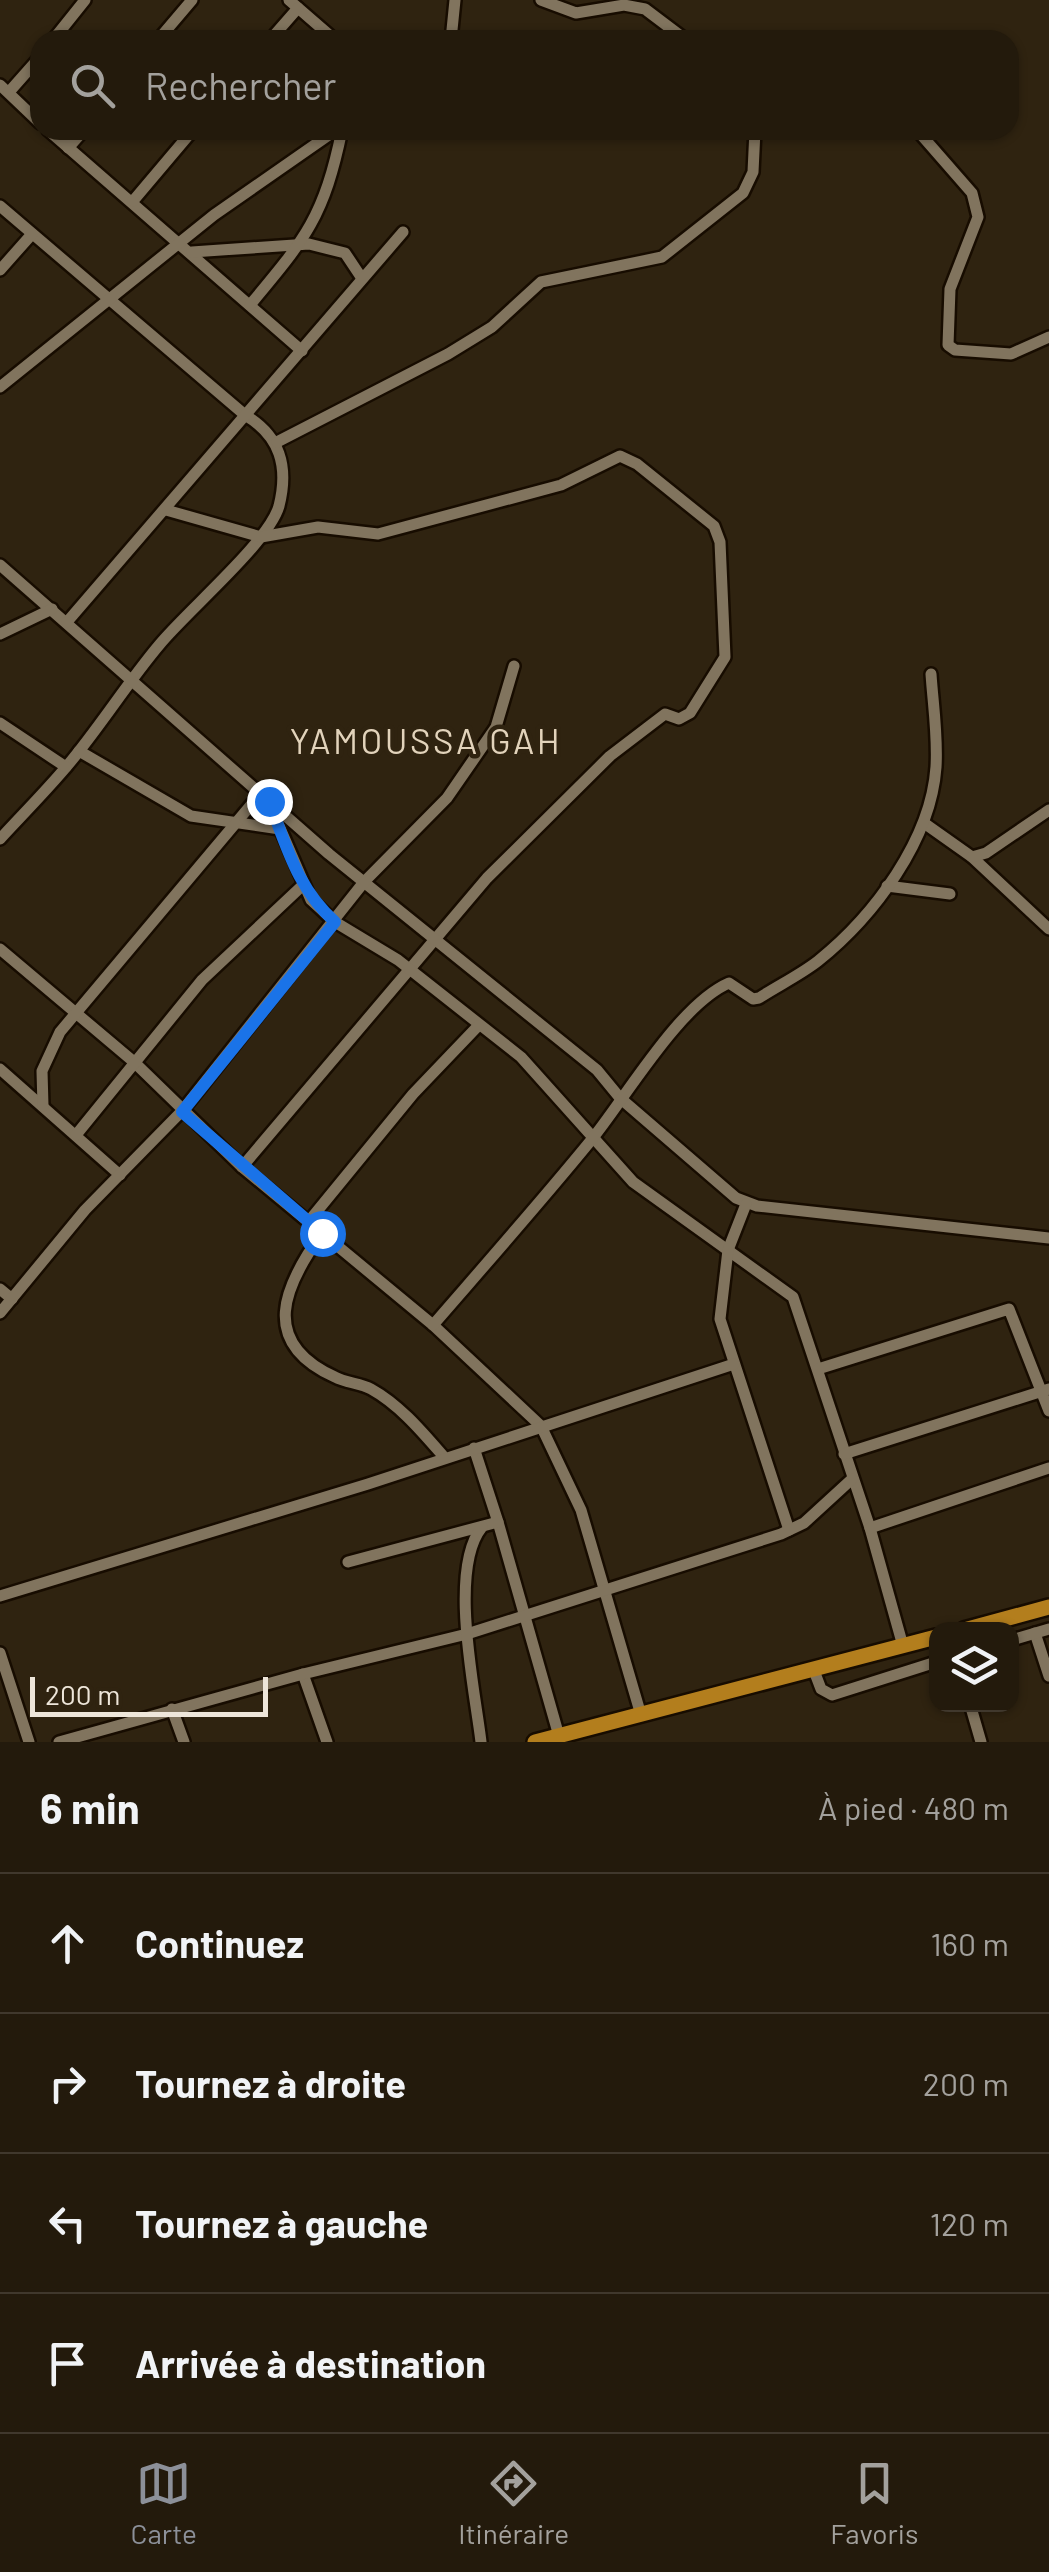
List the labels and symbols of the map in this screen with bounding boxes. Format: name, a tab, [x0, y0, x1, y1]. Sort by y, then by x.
district label: YAMOUSSA GAH	[290, 719, 562, 761]
route end	[247, 779, 293, 825]
route start	[300, 1211, 346, 1257]
scale bar	[30, 1672, 268, 1716]

